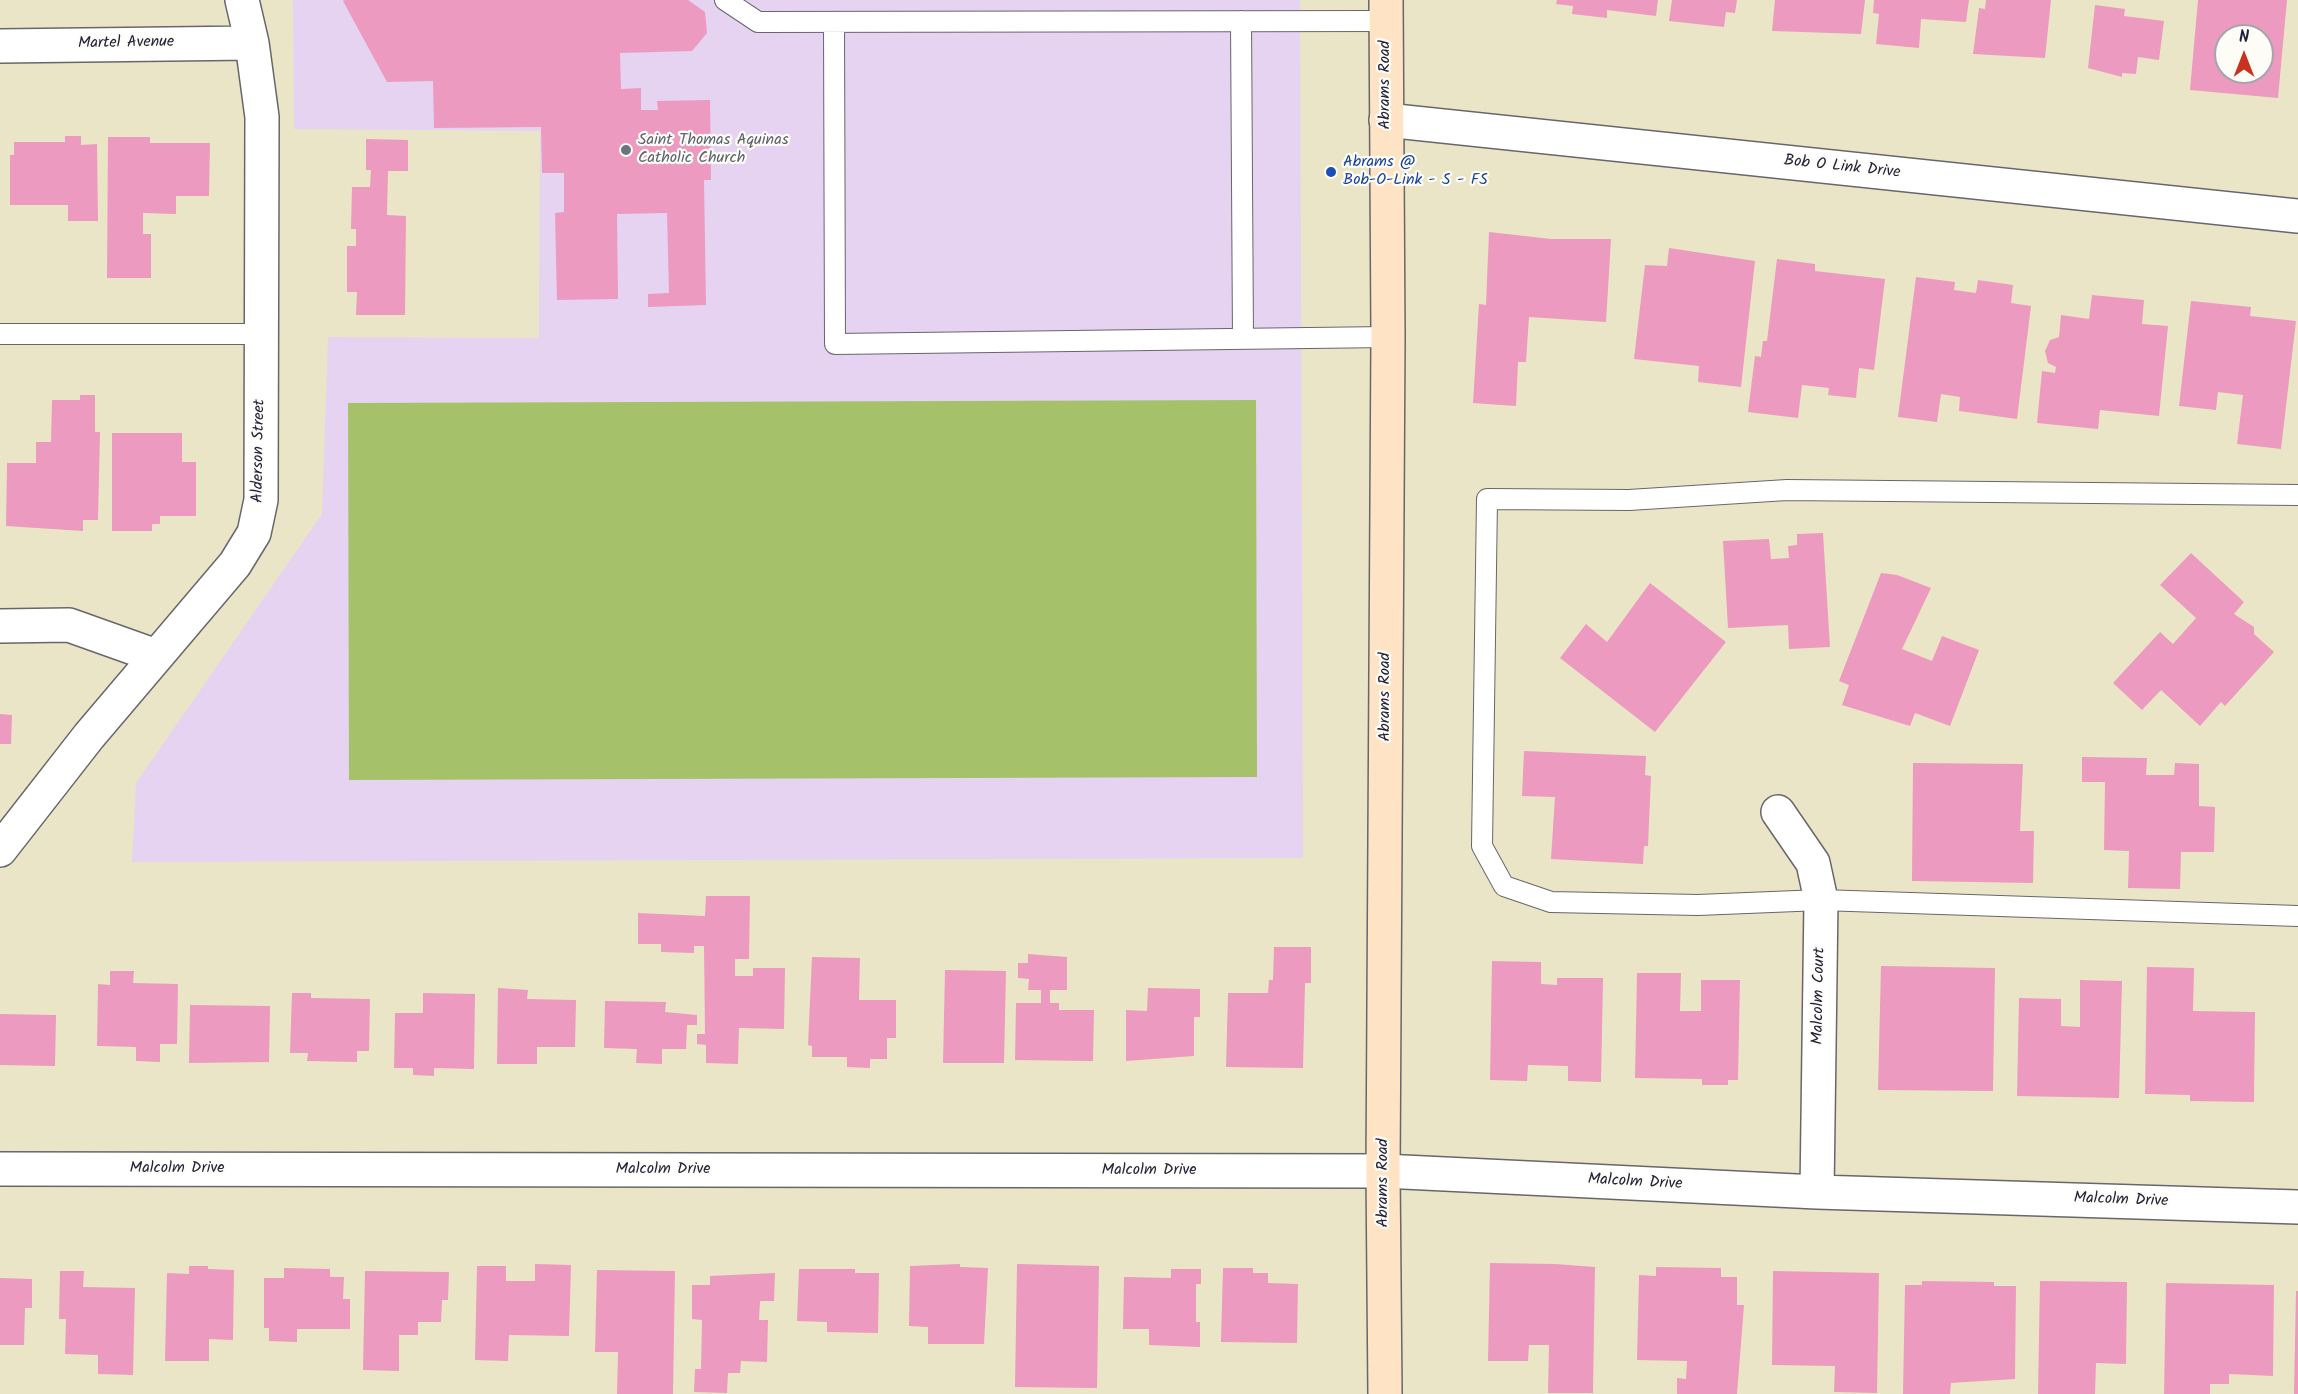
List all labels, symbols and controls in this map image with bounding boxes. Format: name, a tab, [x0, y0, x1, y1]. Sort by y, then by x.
north arrow	[2214, 24, 2274, 84]
text: N	[2239, 25, 2249, 50]
street label: Martel Avenue	[78, 34, 174, 54]
street label: Abrams Road	[1376, 41, 1396, 129]
place label: Saint Thomas Aquinas Catholic Church	[638, 131, 788, 169]
marker: Saint Thomas Aquinas Catholic Church	[619, 143, 633, 157]
street label: Bob O Link Drive	[1783, 152, 1901, 184]
place label: Abrams @ Bob-O-Link - S - FS	[1343, 153, 1488, 191]
marker: Abrams @ Bob-O-Link - S - FS	[1324, 165, 1338, 179]
street label: Alderson Street	[249, 399, 271, 503]
street label: Abrams Road	[1376, 653, 1396, 741]
street label: Malcolm Court	[1810, 947, 1830, 1045]
street label: Abrams Road	[1374, 1139, 1394, 1227]
street label: Malcolm Drive	[130, 1159, 224, 1179]
street label: Malcolm Drive	[616, 1160, 710, 1180]
street label: Malcolm Drive	[1102, 1161, 1196, 1181]
street label: Malcolm Drive	[1587, 1171, 1683, 1195]
street label: Malcolm Drive	[2073, 1190, 2169, 1212]

